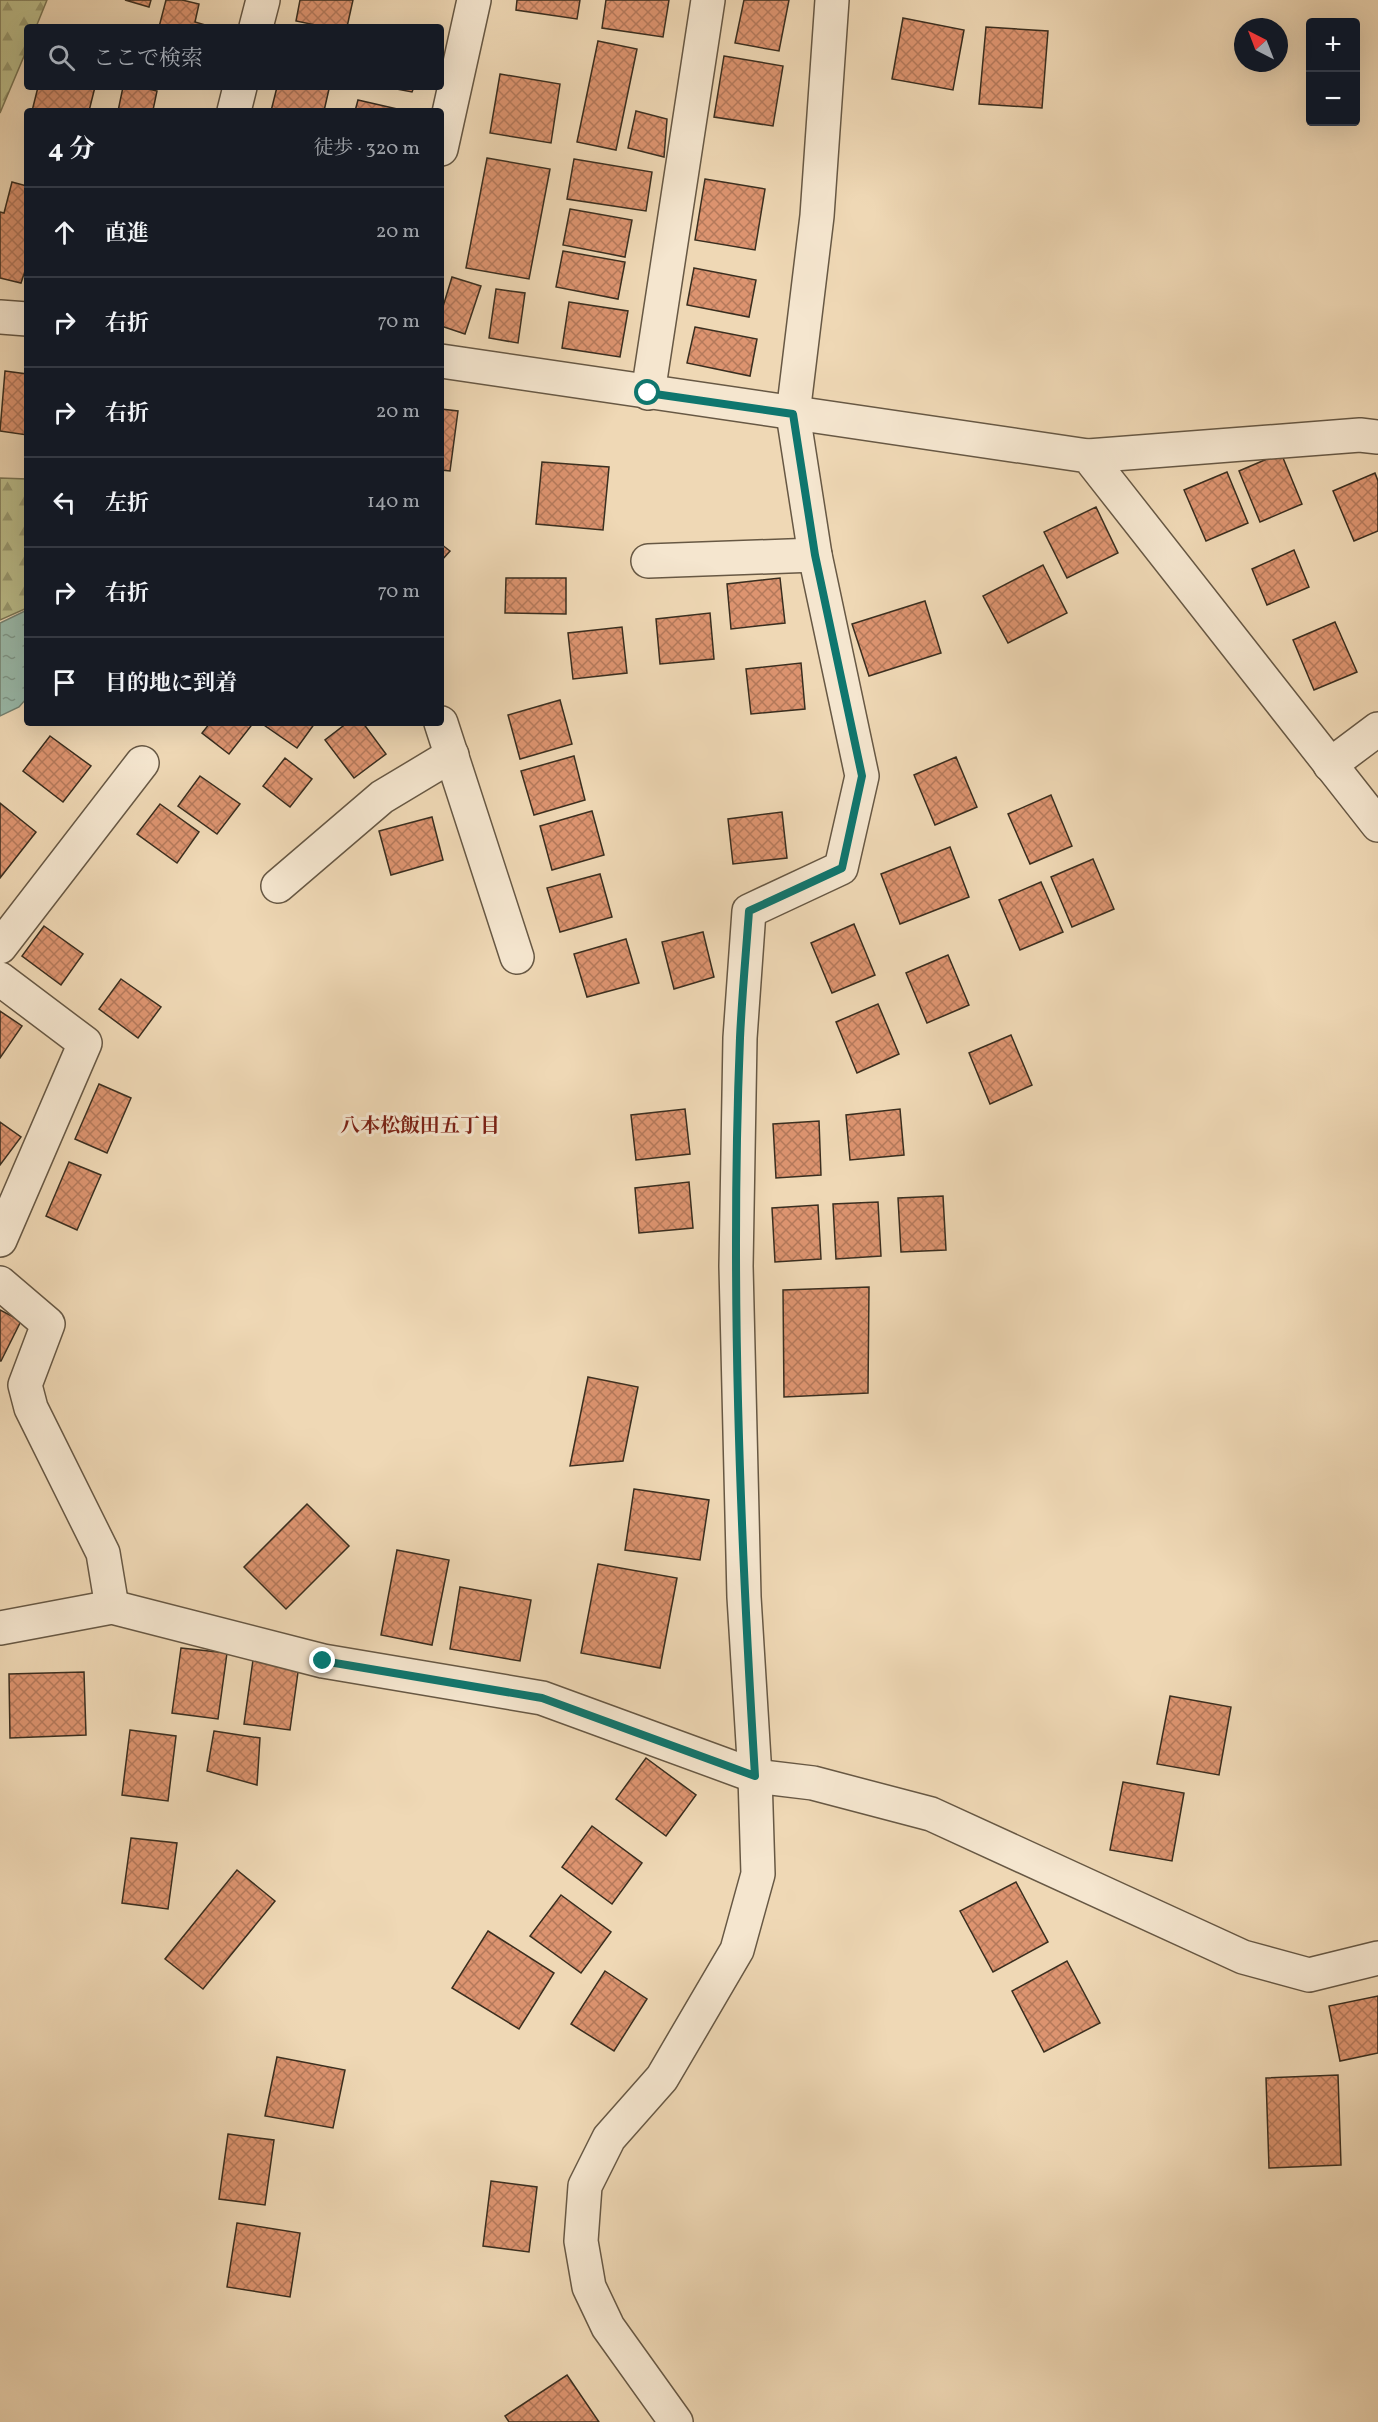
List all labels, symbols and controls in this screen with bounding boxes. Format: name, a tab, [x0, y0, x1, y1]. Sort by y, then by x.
north arrow	[1234, 18, 1288, 72]
map controls	[1306, 18, 1360, 126]
button: +	[1306, 18, 1360, 72]
search box	[24, 24, 444, 90]
icon: search	[45, 41, 78, 74]
text: ここで検索	[93, 44, 203, 75]
button: −	[1306, 72, 1360, 126]
text: 4 分	[48, 132, 95, 168]
text: 徒歩 · 320 m	[314, 135, 420, 163]
icon: ahead	[48, 216, 81, 249]
text: 20 m	[376, 218, 420, 246]
text: 直進	[105, 219, 149, 250]
icon: right	[48, 306, 81, 339]
text: 70 m	[377, 308, 420, 336]
text: 右折	[105, 309, 149, 340]
route start	[634, 379, 660, 405]
icon: right	[48, 396, 81, 429]
text: 20 m	[376, 398, 420, 426]
text: 右折	[105, 399, 149, 430]
icon: left	[48, 486, 81, 519]
text: 140 m	[367, 488, 420, 516]
text: 左折	[105, 489, 149, 520]
icon: right	[48, 576, 81, 609]
text: 70 m	[377, 578, 420, 606]
text: 右折	[105, 579, 149, 610]
icon: arrive	[48, 666, 81, 699]
text: 目的地に到着	[105, 669, 237, 700]
district label: 八本松飯田五丁目	[340, 1113, 500, 1141]
route end	[309, 1647, 335, 1673]

